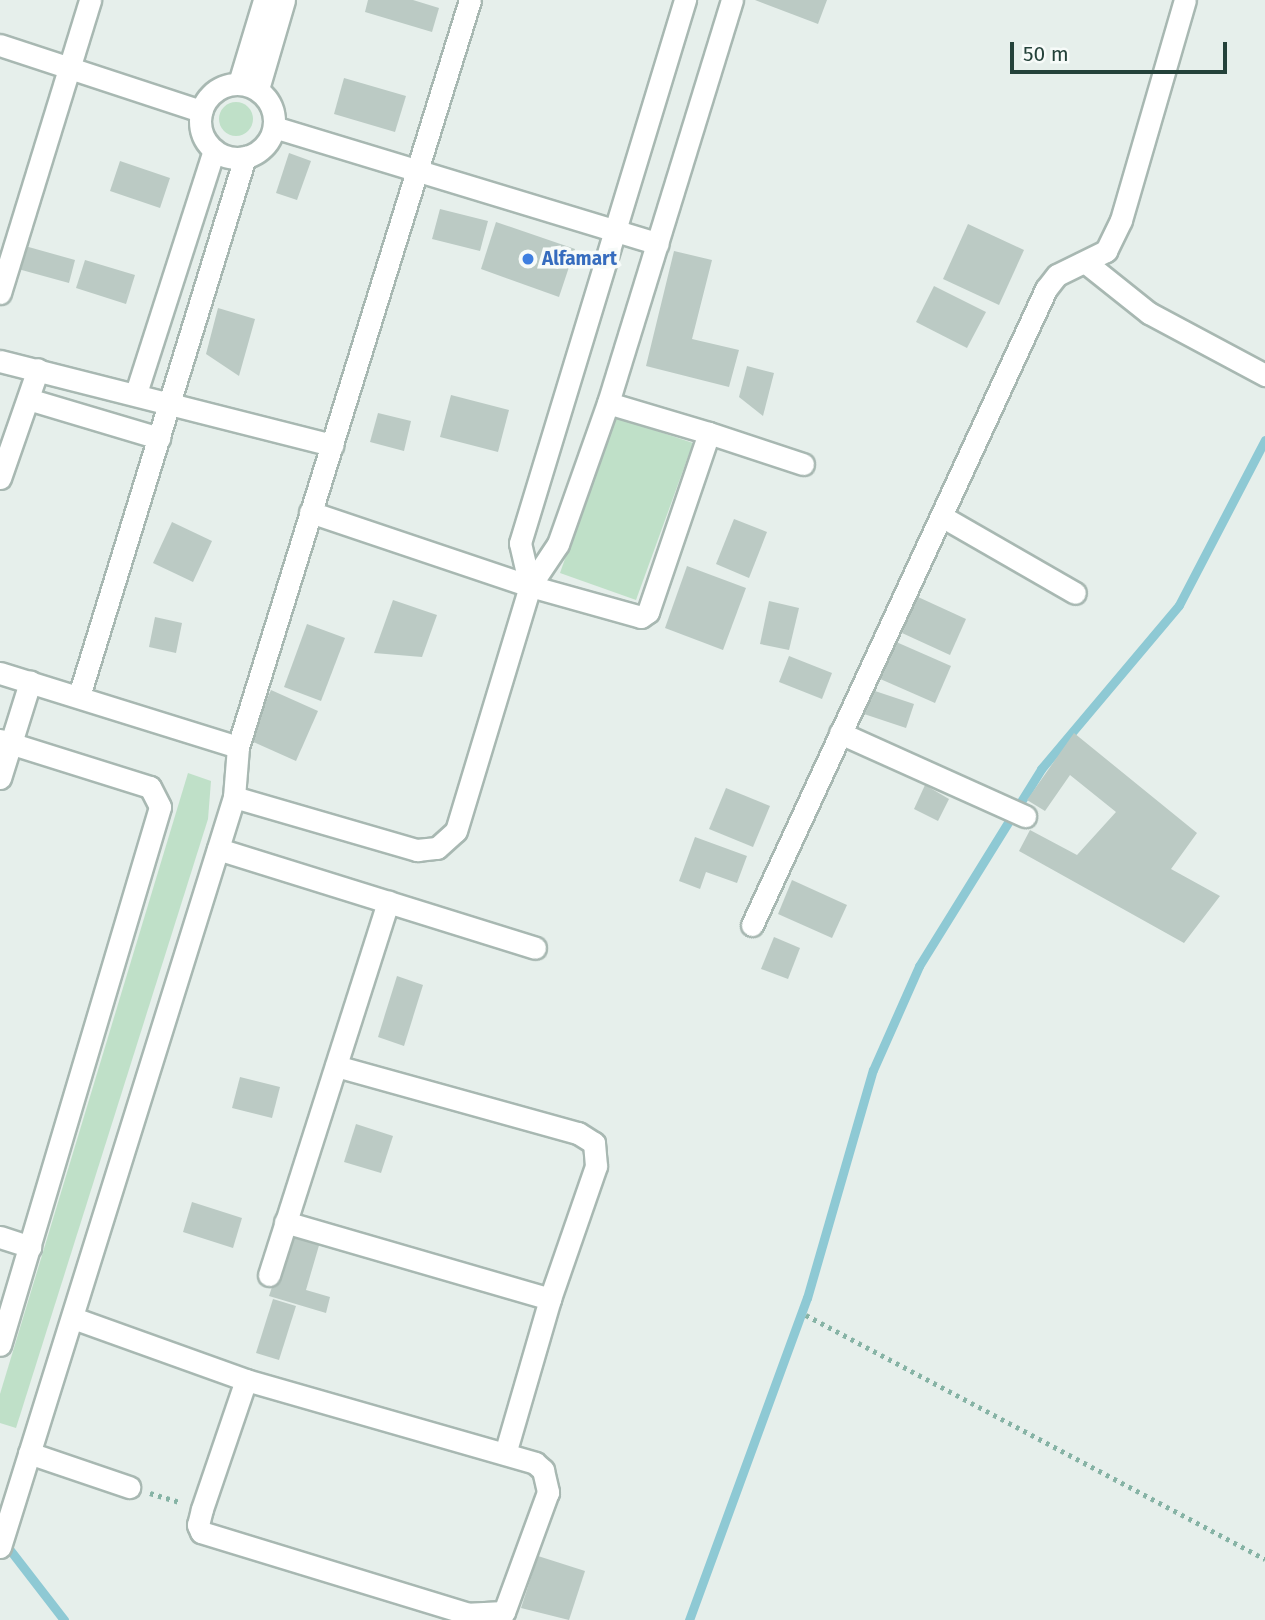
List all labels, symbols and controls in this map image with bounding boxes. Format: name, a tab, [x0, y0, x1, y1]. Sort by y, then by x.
scale bar	[1013, 28, 1230, 72]
text: 50 m	[1023, 41, 1069, 67]
place label: Alfamart	[542, 248, 617, 270]
marker: Alfamart	[520, 251, 536, 267]

